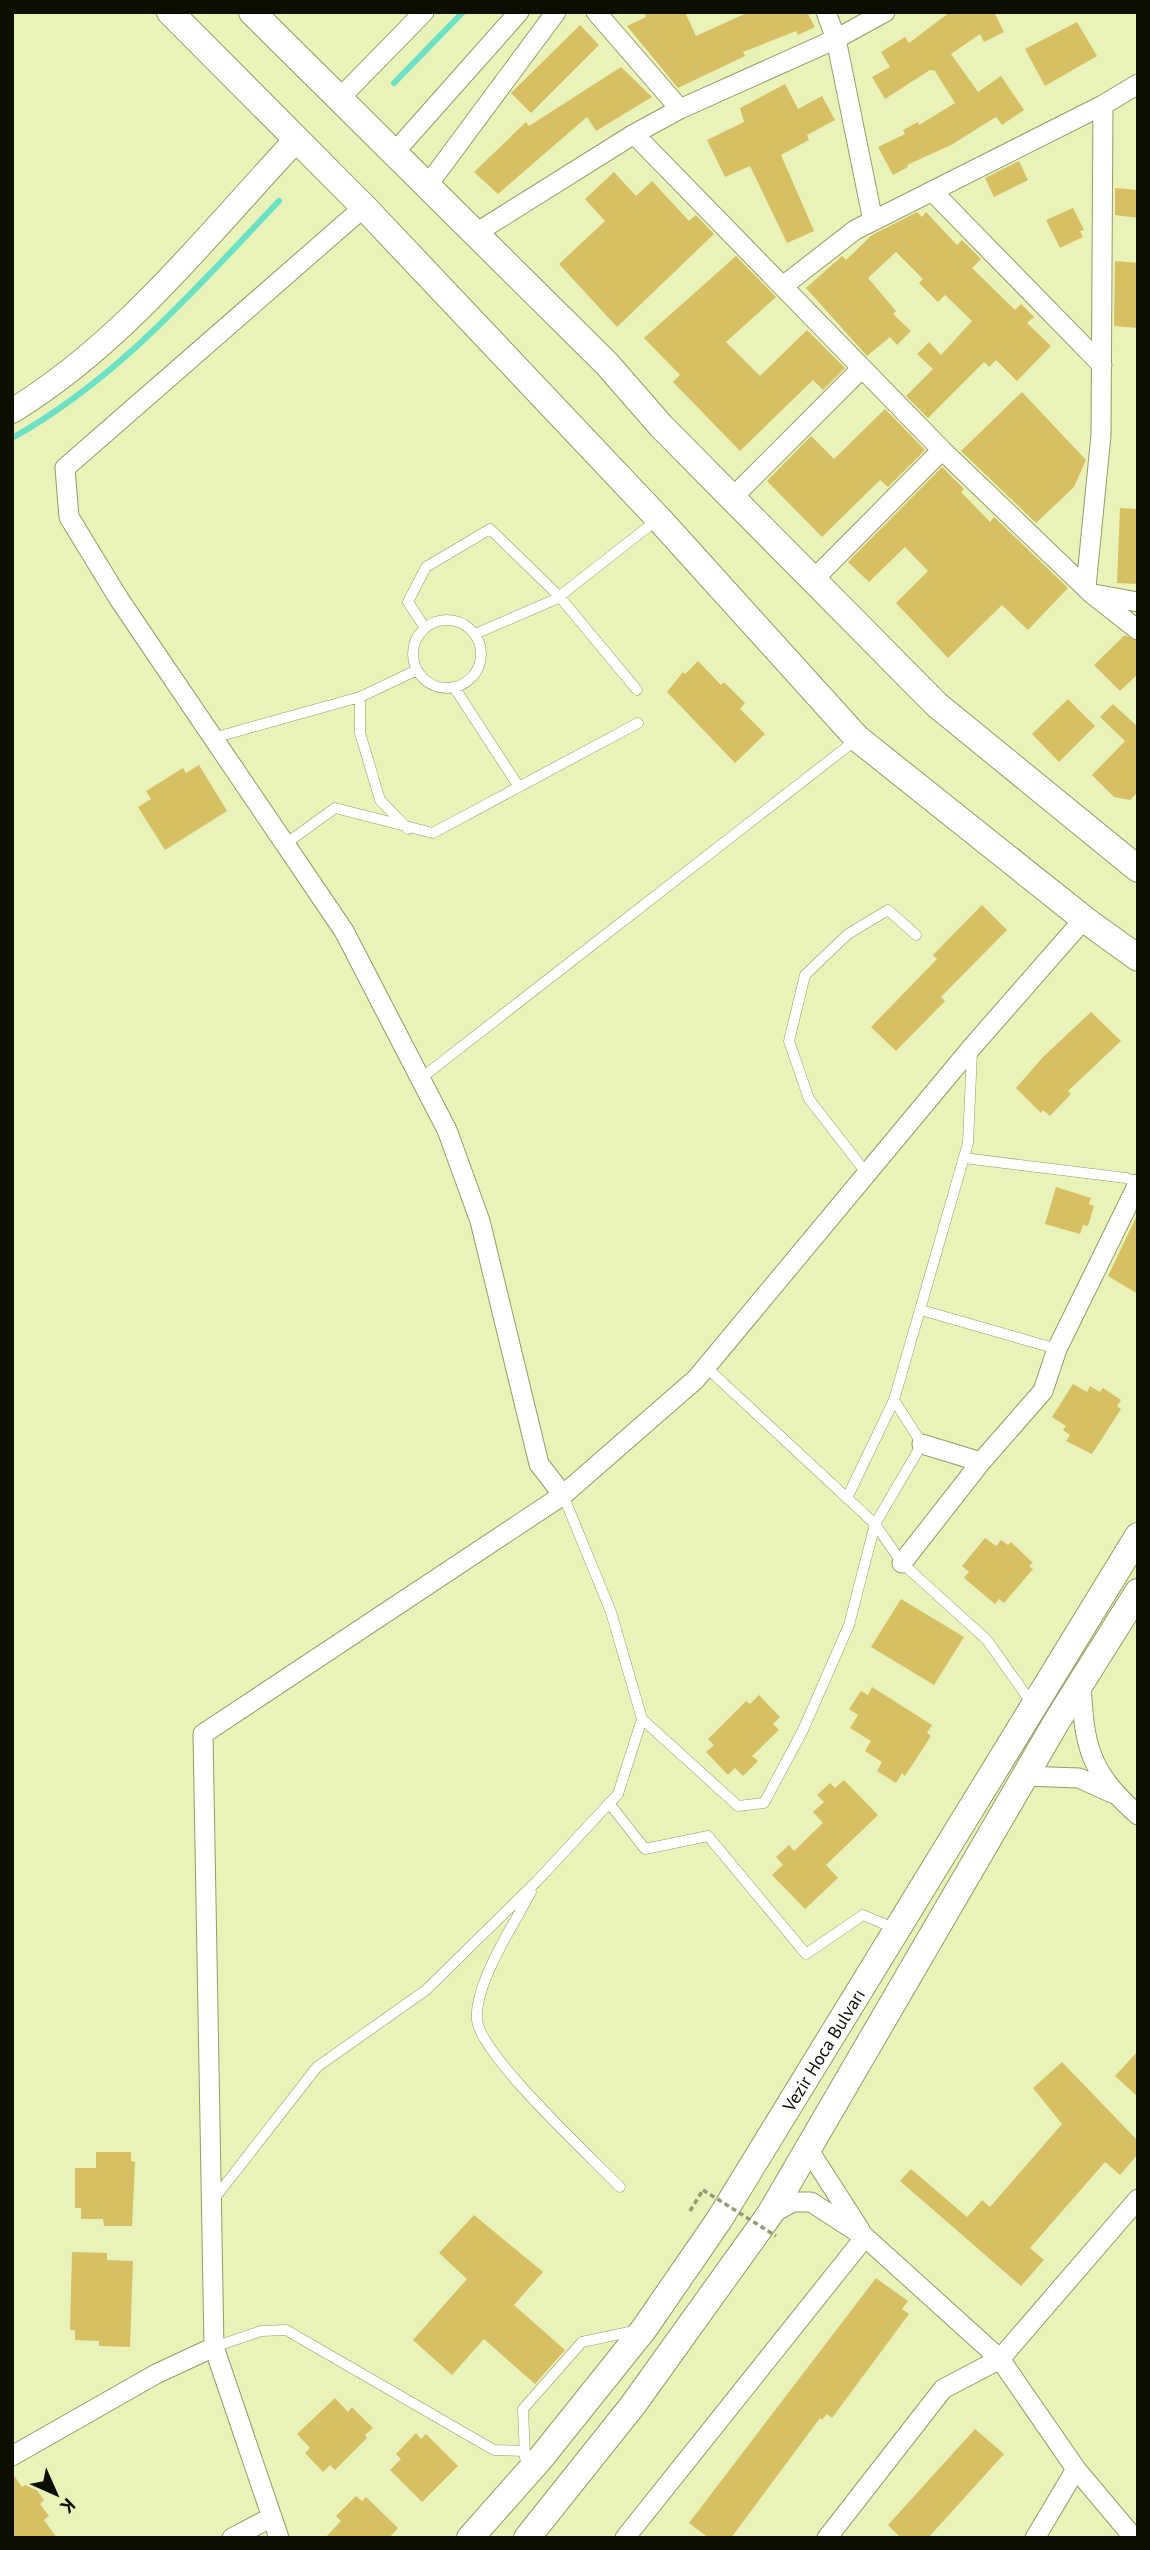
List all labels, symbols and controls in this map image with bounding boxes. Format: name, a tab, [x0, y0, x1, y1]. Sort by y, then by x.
street label: Vezir Hoca Bulvarı	[776, 1984, 870, 2116]
north arrow	[21, 2459, 91, 2529]
text: K	[55, 2493, 81, 2519]

